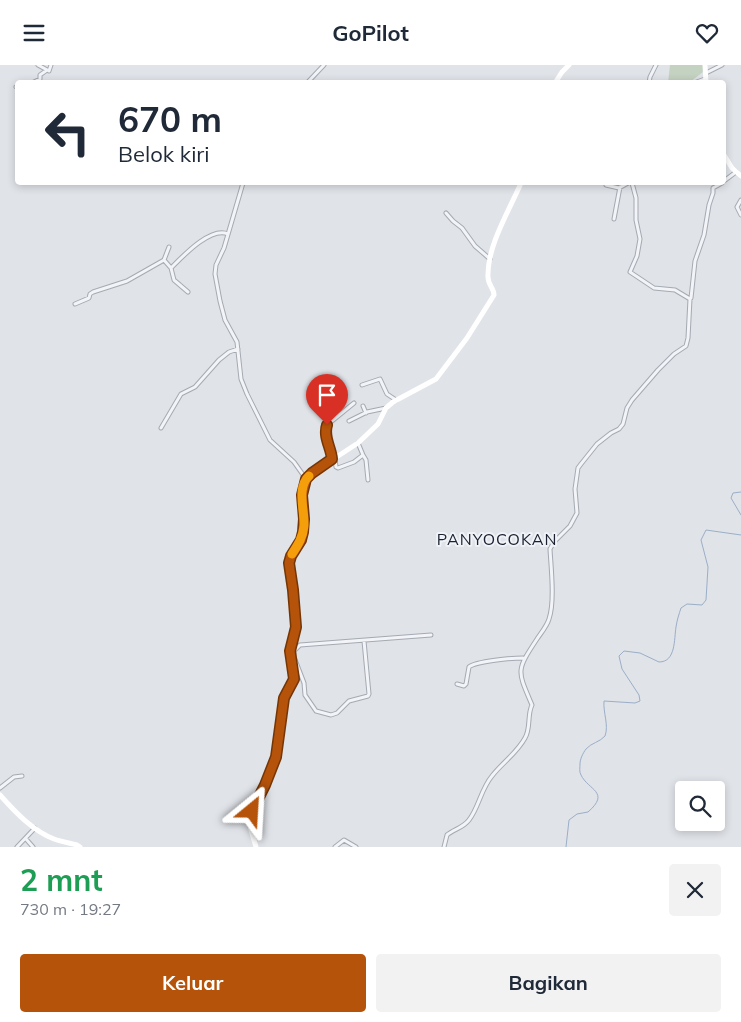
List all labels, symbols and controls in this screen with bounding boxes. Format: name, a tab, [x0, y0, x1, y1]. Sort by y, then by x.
icon: menu	[20, 19, 48, 47]
text: GoPilot	[332, 19, 409, 47]
icon: heart	[693, 19, 721, 47]
text: 670 m	[118, 97, 222, 141]
icon: left	[35, 100, 100, 165]
text: Belok kiri	[118, 140, 210, 168]
pin	[306, 374, 348, 425]
icon: arrive	[313, 381, 341, 409]
district label: PANYOCOKAN	[437, 529, 557, 549]
map controls	[675, 781, 725, 831]
button: search	[675, 781, 725, 831]
position arrow	[225, 784, 277, 836]
text: 2 mnt	[20, 861, 103, 899]
button: close	[669, 864, 721, 916]
text: 730 m · 19:27	[20, 899, 121, 919]
button: Keluar	[20, 954, 366, 1012]
button: Bagikan	[376, 954, 721, 1012]

